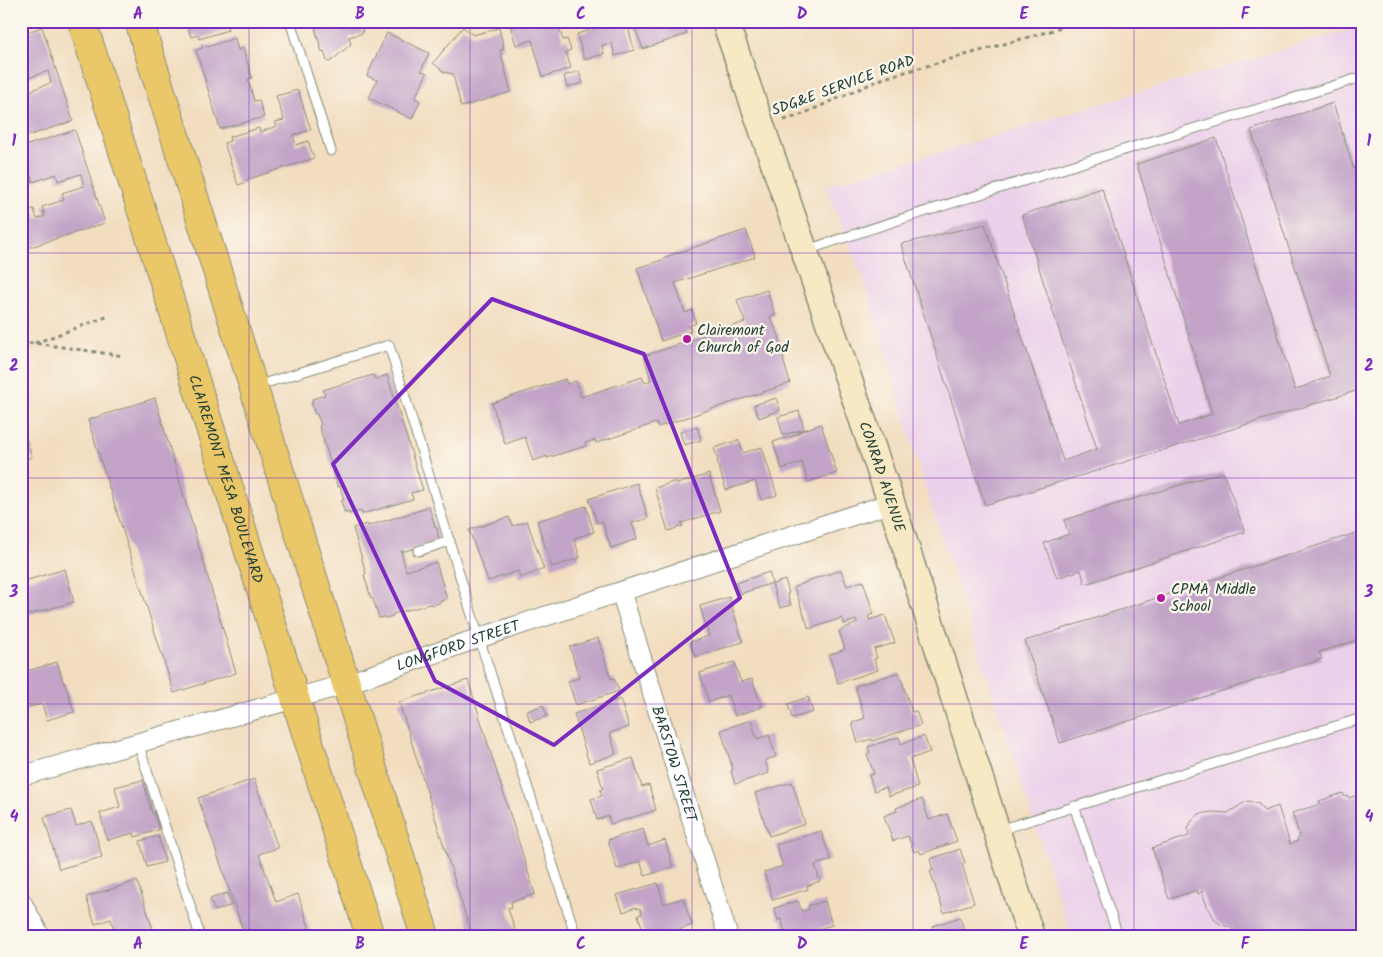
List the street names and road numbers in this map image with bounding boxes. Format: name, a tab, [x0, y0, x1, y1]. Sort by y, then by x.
street label: SDG&E SERVICE ROAD	[768, 49, 919, 123]
street label: CLAIREMONT MESA BOULEVARD	[181, 372, 269, 587]
street label: CONRAD AVENUE	[851, 418, 912, 537]
street label: LONGFORD STREET	[393, 614, 525, 679]
street label: BARSTOW STREET	[644, 703, 703, 827]

